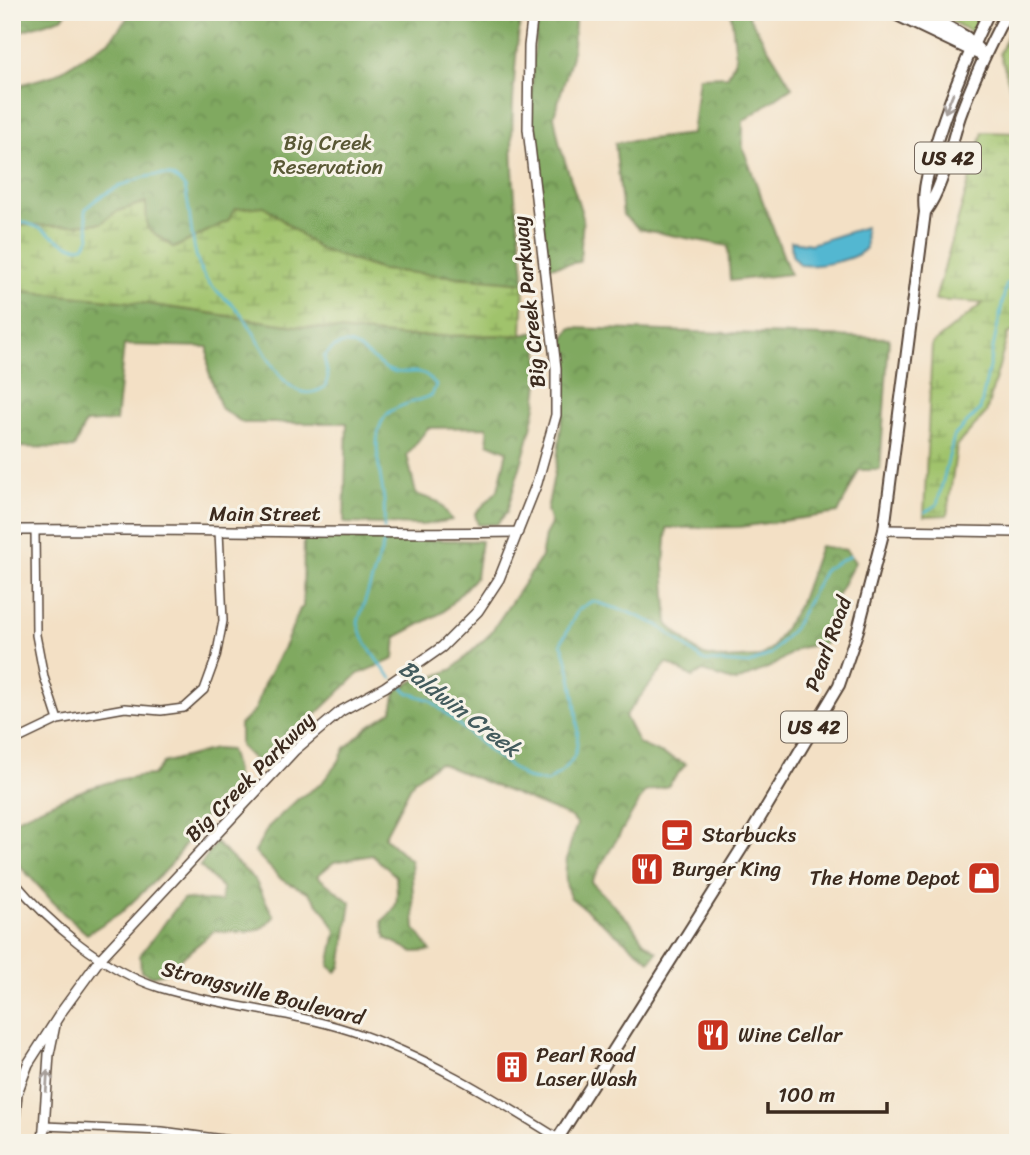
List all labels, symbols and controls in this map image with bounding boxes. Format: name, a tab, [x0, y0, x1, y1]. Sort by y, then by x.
one-way arrow	[941, 91, 954, 113]
park label: Big Creek Reservation	[273, 124, 383, 186]
road number: US 42	[915, 142, 981, 174]
street label: Big Creek Parkway	[501, 214, 557, 390]
street label: Main Street	[209, 495, 321, 533]
street label: Pearl Road	[793, 589, 863, 697]
water label: Baldwin Creek	[390, 649, 531, 769]
street label: Big Creek Parkway	[176, 702, 325, 851]
road number: US 42	[781, 712, 847, 742]
cafe icon: Starbucks	[658, 816, 696, 854]
place label: Starbucks	[702, 816, 797, 854]
restaurant icon: Burger King	[628, 850, 666, 888]
place label: Burger King	[672, 850, 781, 888]
place label: The Home Depot	[810, 859, 960, 897]
shop icon: The Home Depot	[965, 859, 1003, 897]
street label: Strongsville Boulevard	[158, 949, 370, 1037]
restaurant icon: Wine Cellar	[694, 1016, 732, 1054]
place label: Wine Cellar	[738, 1016, 843, 1054]
place label: Pearl Road Laser Wash	[536, 1036, 637, 1098]
building icon: Pearl Road Laser Wash	[493, 1048, 531, 1086]
one-way arrow	[41, 1070, 54, 1093]
scale bar	[768, 1071, 886, 1115]
text: 100 m	[778, 1076, 835, 1114]

